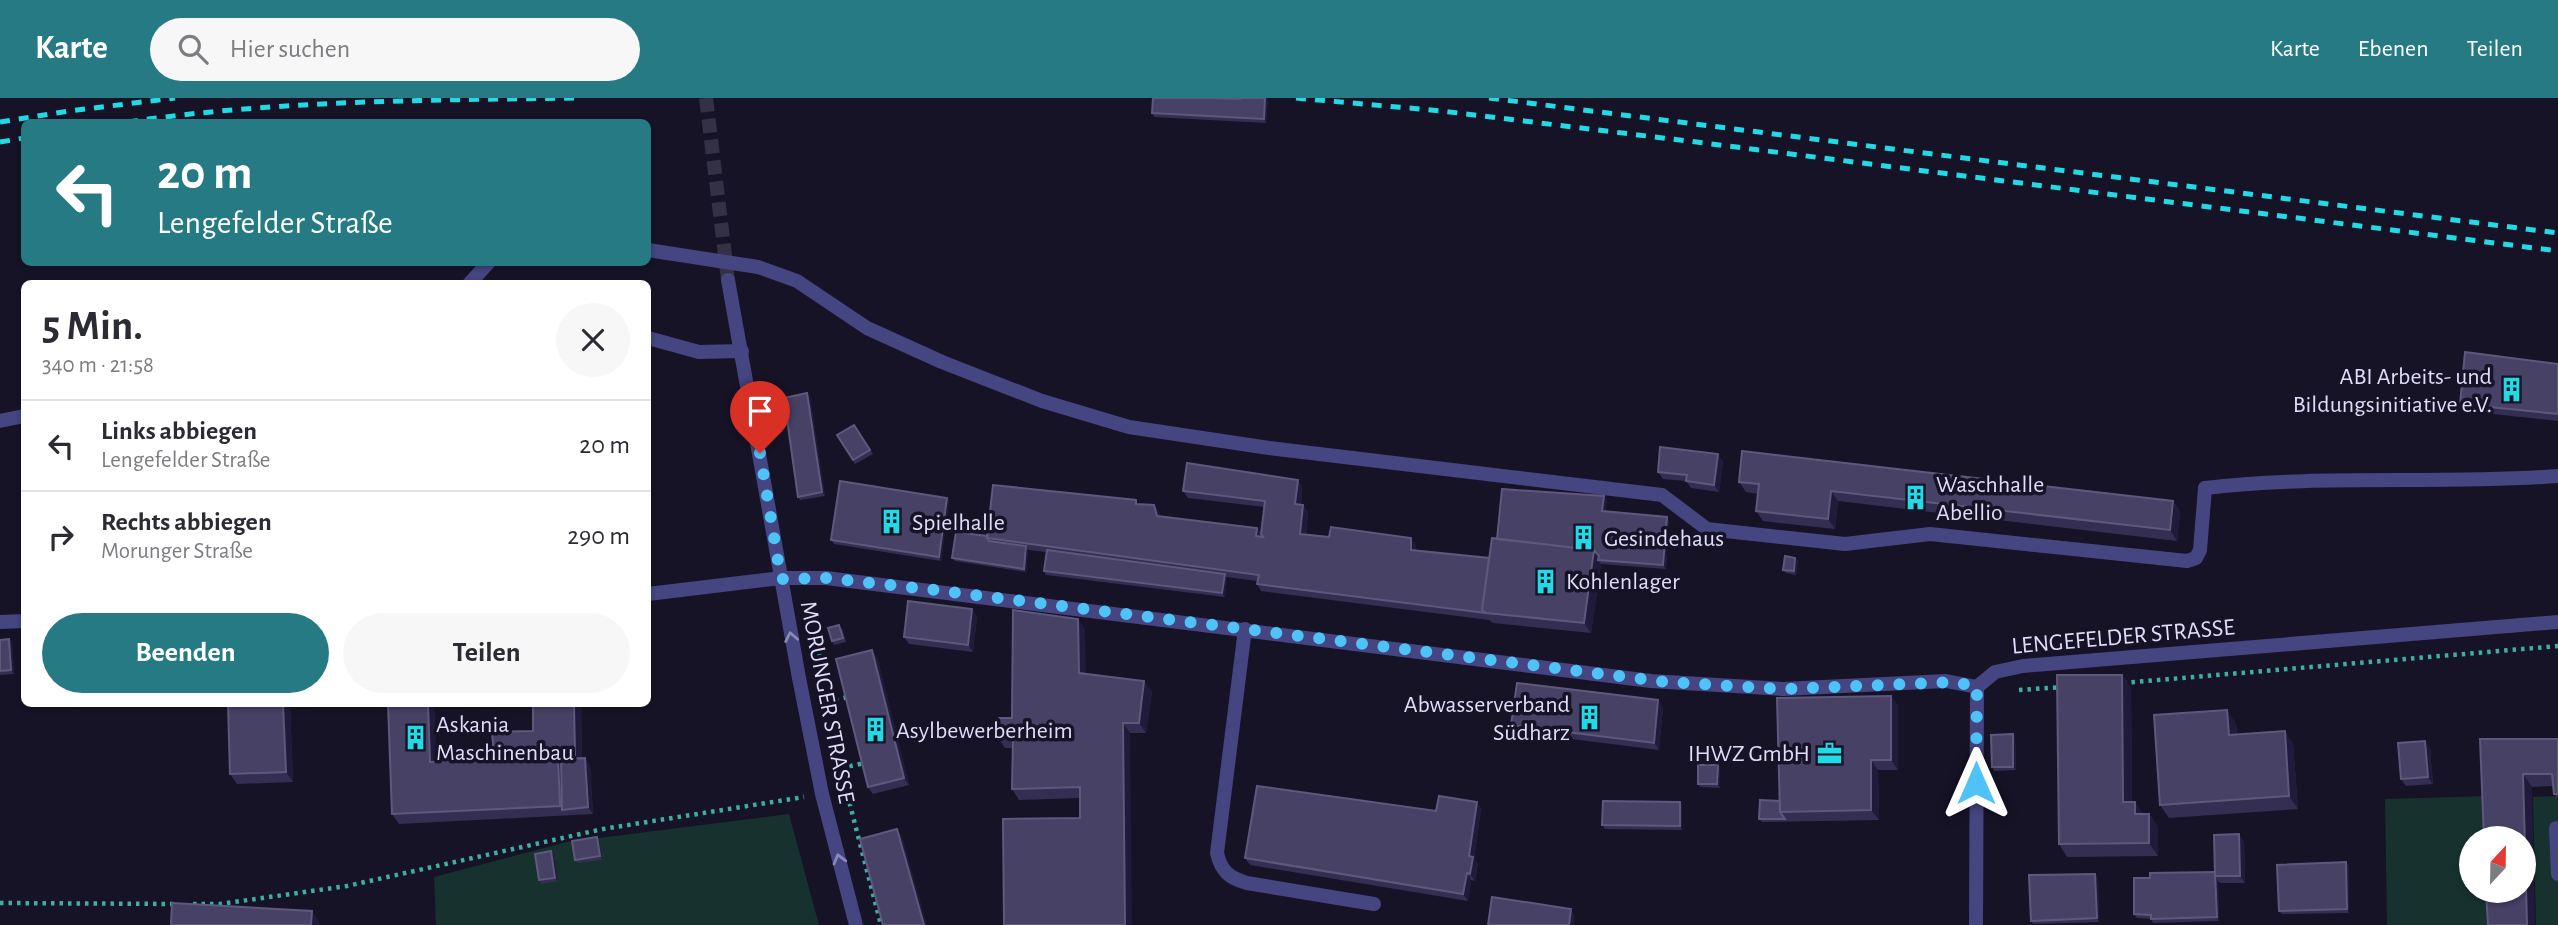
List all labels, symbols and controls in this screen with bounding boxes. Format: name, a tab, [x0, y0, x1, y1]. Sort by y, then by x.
search box	[150, 18, 640, 81]
icon: search	[174, 30, 212, 68]
text: Karte	[35, 32, 108, 65]
text: Hier suchen	[230, 36, 350, 62]
text: Karte	[2270, 37, 2320, 61]
text: Ebenen	[2358, 37, 2429, 61]
text: Teilen	[2467, 37, 2523, 61]
icon: left	[42, 147, 133, 238]
text: 20 m	[157, 149, 253, 198]
text: Lengefelder Straße	[157, 207, 393, 239]
button: close	[556, 303, 630, 377]
text: 5 Min.	[42, 305, 143, 347]
text: 340 m · 21:58	[42, 354, 154, 377]
place label: ABI Arbeits- und Bildungsinitiative e.V.	[2293, 365, 2492, 417]
building icon: ABI Arbeits- und Bildungsinitiative e.V.	[2498, 376, 2526, 404]
pin	[730, 381, 790, 453]
icon: arrive	[741, 392, 779, 430]
text: Links abbiegen	[101, 418, 257, 444]
icon: left	[42, 427, 80, 465]
text: 20 m	[579, 432, 630, 458]
text: Lengefelder Straße	[101, 449, 270, 472]
place label: Waschhalle Abellio	[1936, 473, 2044, 525]
building icon: Waschhalle Abellio	[1902, 484, 1930, 512]
building icon: Spielhalle	[878, 508, 906, 536]
text: Rechts abbiegen	[101, 509, 272, 535]
place label: Spielhalle	[912, 511, 1005, 535]
icon: right	[42, 518, 80, 556]
text: 290 m	[567, 523, 630, 549]
building icon: Gesindehaus	[1570, 524, 1598, 552]
place label: Gesindehaus	[1604, 527, 1724, 551]
text: Morunger Straße	[101, 540, 253, 563]
building icon: Kohlenlager	[1532, 567, 1560, 595]
place label: Kohlenlager	[1566, 570, 1680, 594]
street label: MORUNGER STRASSE	[796, 599, 858, 806]
button: Beenden	[42, 613, 329, 693]
button: Teilen	[343, 613, 630, 693]
street label: LENGEFELDER STRASSE	[2010, 615, 2236, 659]
one-way arrow	[784, 631, 799, 643]
place label: Abwasserverband Südharz	[1404, 693, 1570, 745]
building icon: Abwasserverband Südharz	[1576, 704, 1604, 732]
place label: Askania Maschinenbau	[436, 713, 574, 765]
building icon: Asylbewerberheim	[862, 716, 890, 744]
place label: Asylbewerberheim	[896, 719, 1073, 743]
building icon: Askania Maschinenbau	[402, 724, 430, 752]
office icon: IHWZ GmbH	[1816, 739, 1844, 767]
place label: IHWZ GmbH	[1688, 742, 1810, 766]
position arrow	[1939, 746, 2013, 820]
north arrow	[2459, 826, 2536, 903]
map controls	[2459, 826, 2536, 903]
one-way arrow	[833, 853, 847, 865]

